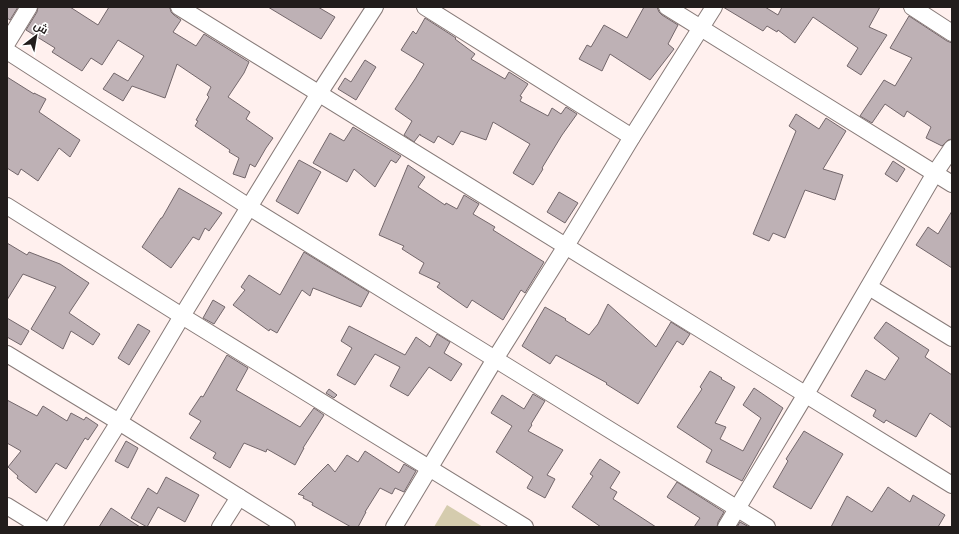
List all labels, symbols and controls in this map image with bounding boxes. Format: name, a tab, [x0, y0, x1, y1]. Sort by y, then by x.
north arrow	[16, 16, 56, 56]
text: ش	[31, 18, 51, 37]

